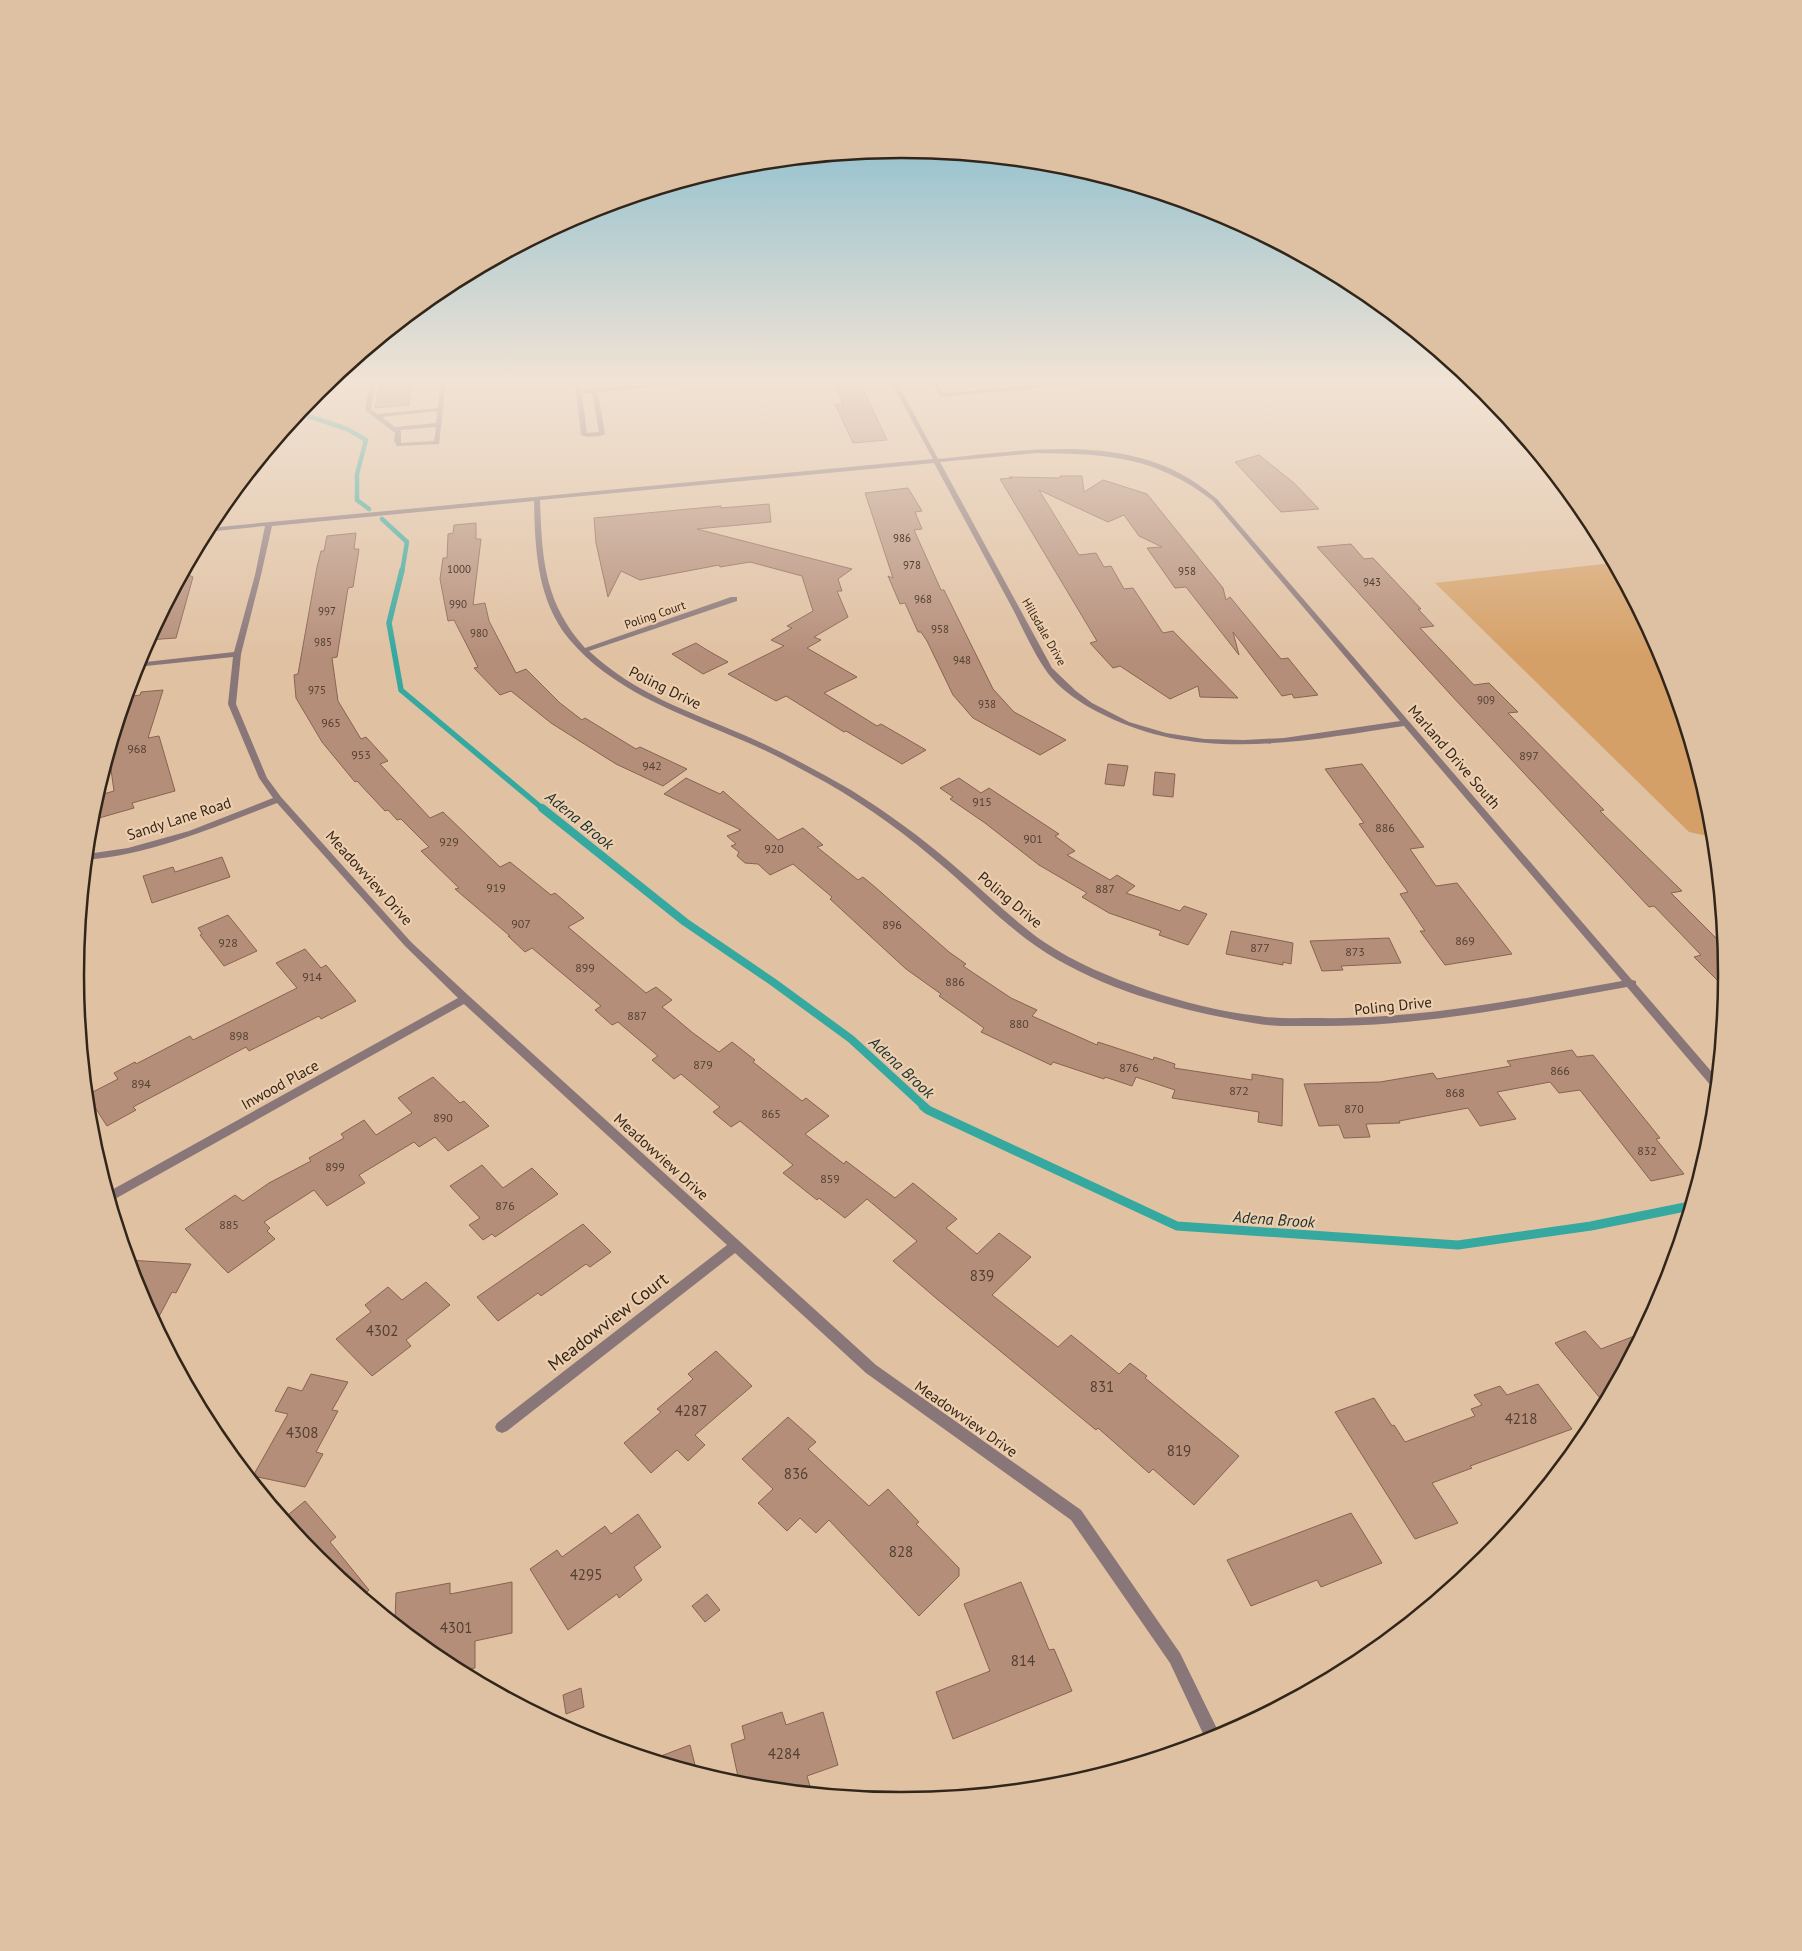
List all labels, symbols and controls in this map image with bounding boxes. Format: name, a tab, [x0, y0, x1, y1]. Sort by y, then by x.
house number: 986	[893, 531, 911, 545]
house number: 978	[903, 558, 921, 572]
house number: 1000	[447, 562, 471, 576]
house number: 958	[1178, 564, 1196, 578]
house number: 943	[1363, 575, 1381, 589]
house number: 968	[914, 592, 932, 606]
street label: Hillsdale Drive	[1019, 595, 1070, 668]
house number: 990	[449, 597, 467, 611]
street label: Poling Court	[622, 597, 687, 632]
house number: 997	[318, 604, 336, 618]
house number: 958	[931, 622, 949, 636]
house number: 980	[470, 626, 488, 640]
house number: 985	[314, 635, 332, 649]
house number: 948	[953, 653, 971, 667]
street label: Poling Drive	[626, 662, 705, 713]
house number: 975	[308, 683, 326, 697]
house number: 909	[1477, 693, 1495, 707]
house number: 938	[978, 697, 996, 711]
street label: Marland Drive South	[1404, 701, 1505, 813]
house number: 965	[321, 715, 341, 730]
house number: 968	[127, 741, 147, 756]
house number: 953	[351, 747, 371, 762]
house number: 897	[1519, 748, 1539, 763]
house number: 942	[642, 758, 662, 773]
water label: Adena Brook	[541, 786, 619, 854]
street label: Sandy Lane Road	[124, 793, 233, 844]
house number: 915	[972, 794, 992, 809]
house number: 886	[1375, 820, 1395, 835]
street label: Meadowview Drive	[322, 826, 417, 929]
house number: 901	[1023, 831, 1043, 846]
house number: 929	[439, 834, 459, 849]
house number: 920	[764, 841, 784, 856]
street label: Poling Drive	[974, 867, 1046, 932]
house number: 919	[486, 880, 506, 895]
house number: 887	[1095, 881, 1115, 896]
house number: 907	[511, 916, 531, 931]
house number: 896	[882, 917, 902, 932]
house number: 869	[1455, 933, 1475, 948]
house number: 928	[218, 935, 238, 950]
house number: 877	[1250, 940, 1270, 955]
house number: 873	[1345, 944, 1365, 959]
house number: 899	[575, 960, 595, 975]
house number: 914	[302, 969, 322, 984]
house number: 886	[945, 974, 965, 989]
street label: Poling Drive	[1353, 992, 1433, 1019]
house number: 887	[627, 1008, 647, 1023]
house number: 880	[1009, 1016, 1029, 1031]
house number: 898	[229, 1028, 249, 1043]
water label: Adena Brook	[864, 1031, 939, 1103]
street label: Inwood Place	[238, 1055, 322, 1114]
house number: 879	[693, 1057, 713, 1072]
house number: 876	[1119, 1060, 1139, 1075]
house number: 866	[1550, 1063, 1570, 1078]
house number: 894	[131, 1076, 151, 1091]
house number: 872	[1229, 1083, 1249, 1098]
house number: 868	[1445, 1085, 1465, 1100]
house number: 870	[1344, 1101, 1364, 1116]
house number: 865	[761, 1106, 781, 1121]
street label: Meadowview Drive	[610, 1109, 713, 1204]
house number: 890	[433, 1110, 453, 1125]
house number: 832	[1637, 1143, 1657, 1158]
house number: 899	[325, 1159, 345, 1174]
house number: 859	[820, 1171, 840, 1186]
house number: 876	[495, 1198, 515, 1213]
water label: Adena Brook	[1231, 1206, 1316, 1232]
house number: 885	[219, 1217, 239, 1232]
house number: 839	[970, 1266, 994, 1285]
street label: Meadowview Court	[543, 1267, 673, 1376]
house number: 4302	[366, 1321, 398, 1340]
street label: Meadowview Drive	[911, 1376, 1021, 1461]
house number: 831	[1090, 1377, 1114, 1396]
house number: 4287	[675, 1401, 707, 1420]
house number: 4218	[1505, 1409, 1537, 1428]
house number: 4308	[286, 1423, 318, 1442]
house number: 819	[1167, 1441, 1191, 1460]
house number: 836	[784, 1464, 808, 1483]
house number: 828	[889, 1542, 913, 1561]
house number: 4295	[570, 1565, 602, 1584]
house number: 4301	[440, 1618, 472, 1637]
house number: 814	[1011, 1651, 1035, 1670]
house number: 4284	[768, 1744, 800, 1763]

